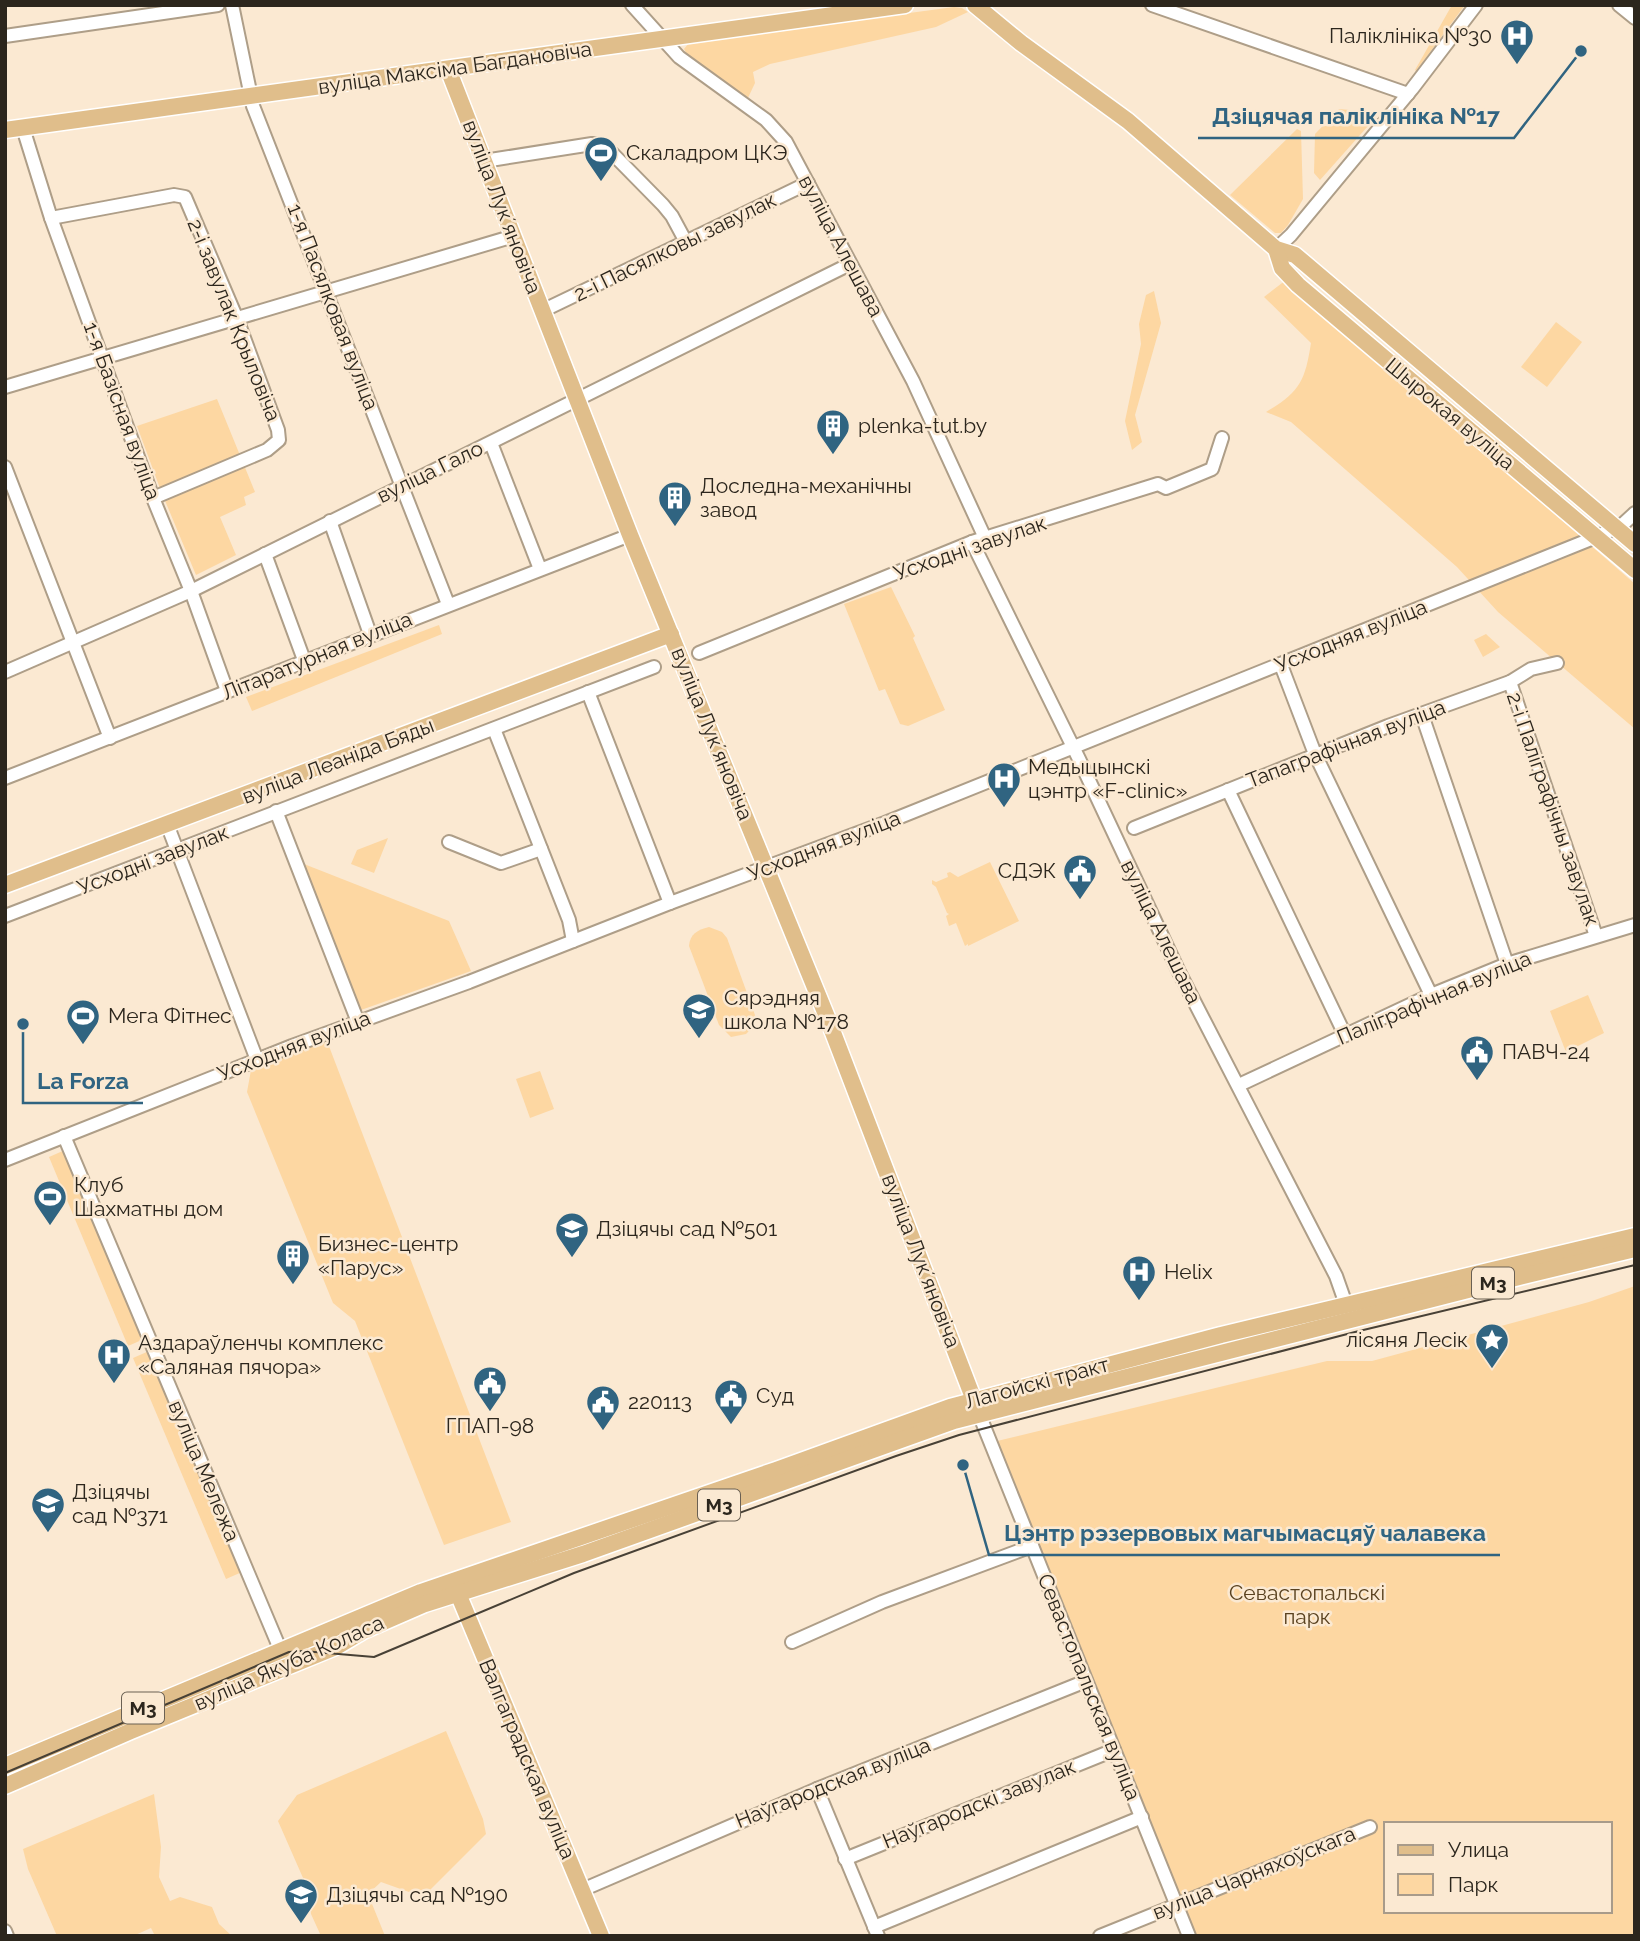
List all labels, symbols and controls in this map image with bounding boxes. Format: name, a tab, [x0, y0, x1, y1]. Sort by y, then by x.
hospital icon: Паліклініка №30	[1498, 17, 1536, 66]
place label: Паліклініка №30	[1329, 23, 1492, 48]
street label: вуліца Максіма Багдановіча	[317, 36, 593, 99]
callout: Дзіцячая паліклініка №17	[1198, 94, 1514, 138]
text: Дзіцячая паліклініка №17	[1212, 102, 1500, 129]
street label: вуліца Лукʼяновіча	[458, 116, 547, 297]
sports icon: Скаладром ЦКЭ	[582, 134, 620, 183]
place label: Скаладром ЦКЭ	[626, 140, 788, 165]
street label: вуліца Алешава	[794, 171, 889, 321]
street label: 2-і Пасялковы завулак	[569, 187, 780, 306]
street label: 1-я Пасялковая вуліца	[283, 200, 384, 414]
street label: 2-і завулак Крыловіча	[182, 215, 287, 425]
street label: 1-я Базісная вуліца	[79, 318, 166, 503]
street label: Шырокая вуліца	[1381, 352, 1520, 475]
building icon: plenka-tut.by	[814, 407, 852, 456]
place label: plenka-tut.by	[858, 413, 987, 438]
street label: вуліца Гало	[373, 435, 487, 508]
place label: Доследна-механічны завод	[700, 473, 912, 522]
building icon: Доследна-механічны завод	[656, 479, 694, 528]
street label: Усходні завулак	[890, 510, 1050, 585]
street label: Усходняя вуліца	[1271, 594, 1431, 677]
street label: Літаратурная вуліца	[218, 606, 415, 705]
street label: вуліца Лукʼяновіча	[666, 644, 759, 824]
street label: 2-і Паліграфічны завулак	[1502, 689, 1605, 929]
street label: Тапаграфічная вуліца	[1243, 694, 1449, 793]
street label: вуліца Леаніда Бяды	[238, 712, 437, 809]
place label: Медыцынскі цэнтр «F-clinic»	[1028, 754, 1188, 803]
hospital icon: Медыцынскі цэнтр «F-clinic»	[985, 760, 1023, 809]
street label: Усходняя вуліца	[744, 805, 904, 886]
street label: Усходні завулак	[74, 819, 232, 900]
public building icon: СДЭК	[1061, 852, 1099, 901]
street label: вуліца Алешава	[1116, 856, 1207, 1008]
place label: СДЭК	[998, 858, 1056, 883]
street label: Паліграфічная вуліца	[1333, 945, 1535, 1050]
place label: Сярэдняя школа №178	[724, 985, 849, 1034]
school or university icon: Сярэдняя школа №178	[680, 991, 718, 1040]
sports icon: Мега Фітнес	[64, 997, 102, 1046]
place label: Мега Фітнес	[108, 1003, 232, 1028]
street label: Усходняя вуліца	[214, 1005, 374, 1086]
public building icon: ПАВЧ-24	[1458, 1033, 1496, 1082]
place label: ПАВЧ-24	[1502, 1039, 1590, 1064]
callout: La Forza	[23, 1059, 143, 1103]
text: La Forza	[37, 1067, 129, 1094]
street label: вуліца Лукʼяновіча	[877, 1170, 966, 1351]
place label: Клуб Шахматны дом	[74, 1172, 223, 1221]
sports icon: Клуб Шахматны дом	[31, 1178, 69, 1227]
school or university icon: Дзіцячы сад №501	[553, 1210, 591, 1259]
place label: Дзіцячы сад №501	[596, 1216, 777, 1241]
place label: Бизнес-центр «Парус»	[318, 1231, 458, 1280]
building icon: Бизнес-центр «Парус»	[274, 1237, 312, 1286]
hospital icon: Helix	[1120, 1253, 1158, 1302]
place label: Helix	[1164, 1259, 1213, 1284]
road number: М3	[1472, 1268, 1514, 1298]
place icon: лісяня Лесік	[1473, 1321, 1511, 1370]
place label: лісяня Лесік	[1346, 1327, 1468, 1352]
place label: Аздараўленчы комплекс «Саляная пячора»	[138, 1330, 384, 1379]
hospital icon: Аздараўленчы комплекс «Саляная пячора»	[95, 1336, 133, 1385]
street label: Лагойскі тракт	[962, 1351, 1112, 1414]
public building icon: ГПАП-98	[471, 1364, 509, 1413]
public building icon: Суд	[712, 1377, 750, 1426]
public building icon: 220113	[584, 1383, 622, 1432]
place label: Суд	[756, 1383, 794, 1408]
place label: 220113	[628, 1389, 692, 1414]
street label: вуліца Мележа	[163, 1396, 245, 1545]
place label: ГПАП-98	[446, 1413, 534, 1438]
place label: Дзіцячы сад №371	[72, 1479, 168, 1528]
school or university icon: Дзіцячы сад №371	[29, 1485, 67, 1534]
road number: М3	[698, 1490, 740, 1520]
callout: Цэнтр рэзервовых магчымасцяў чалавека	[989, 1511, 1500, 1555]
text: Цэнтр рэзервовых магчымасцяў чалавека	[1004, 1519, 1486, 1546]
street label: Севастопальская вуліца	[1033, 1570, 1146, 1804]
park label: Севастопальскі парк	[1229, 1580, 1385, 1629]
street label: вуліца Якуба Коласа	[190, 1609, 387, 1716]
street label: Валгаградская вуліца	[474, 1655, 581, 1863]
road number: М3	[122, 1692, 164, 1724]
street label: Наўгародская вуліца	[732, 1732, 934, 1833]
street label: Наўгародскі завулак	[879, 1753, 1079, 1854]
street label: вуліца Чарняхоўскага	[1149, 1820, 1359, 1925]
legend	[1384, 1822, 1612, 1913]
text: Улица	[1448, 1837, 1509, 1862]
text: Парк	[1448, 1872, 1498, 1897]
school or university icon: Дзіцячы сад №190	[282, 1876, 320, 1925]
place label: Дзіцячы сад №190	[326, 1882, 508, 1907]

